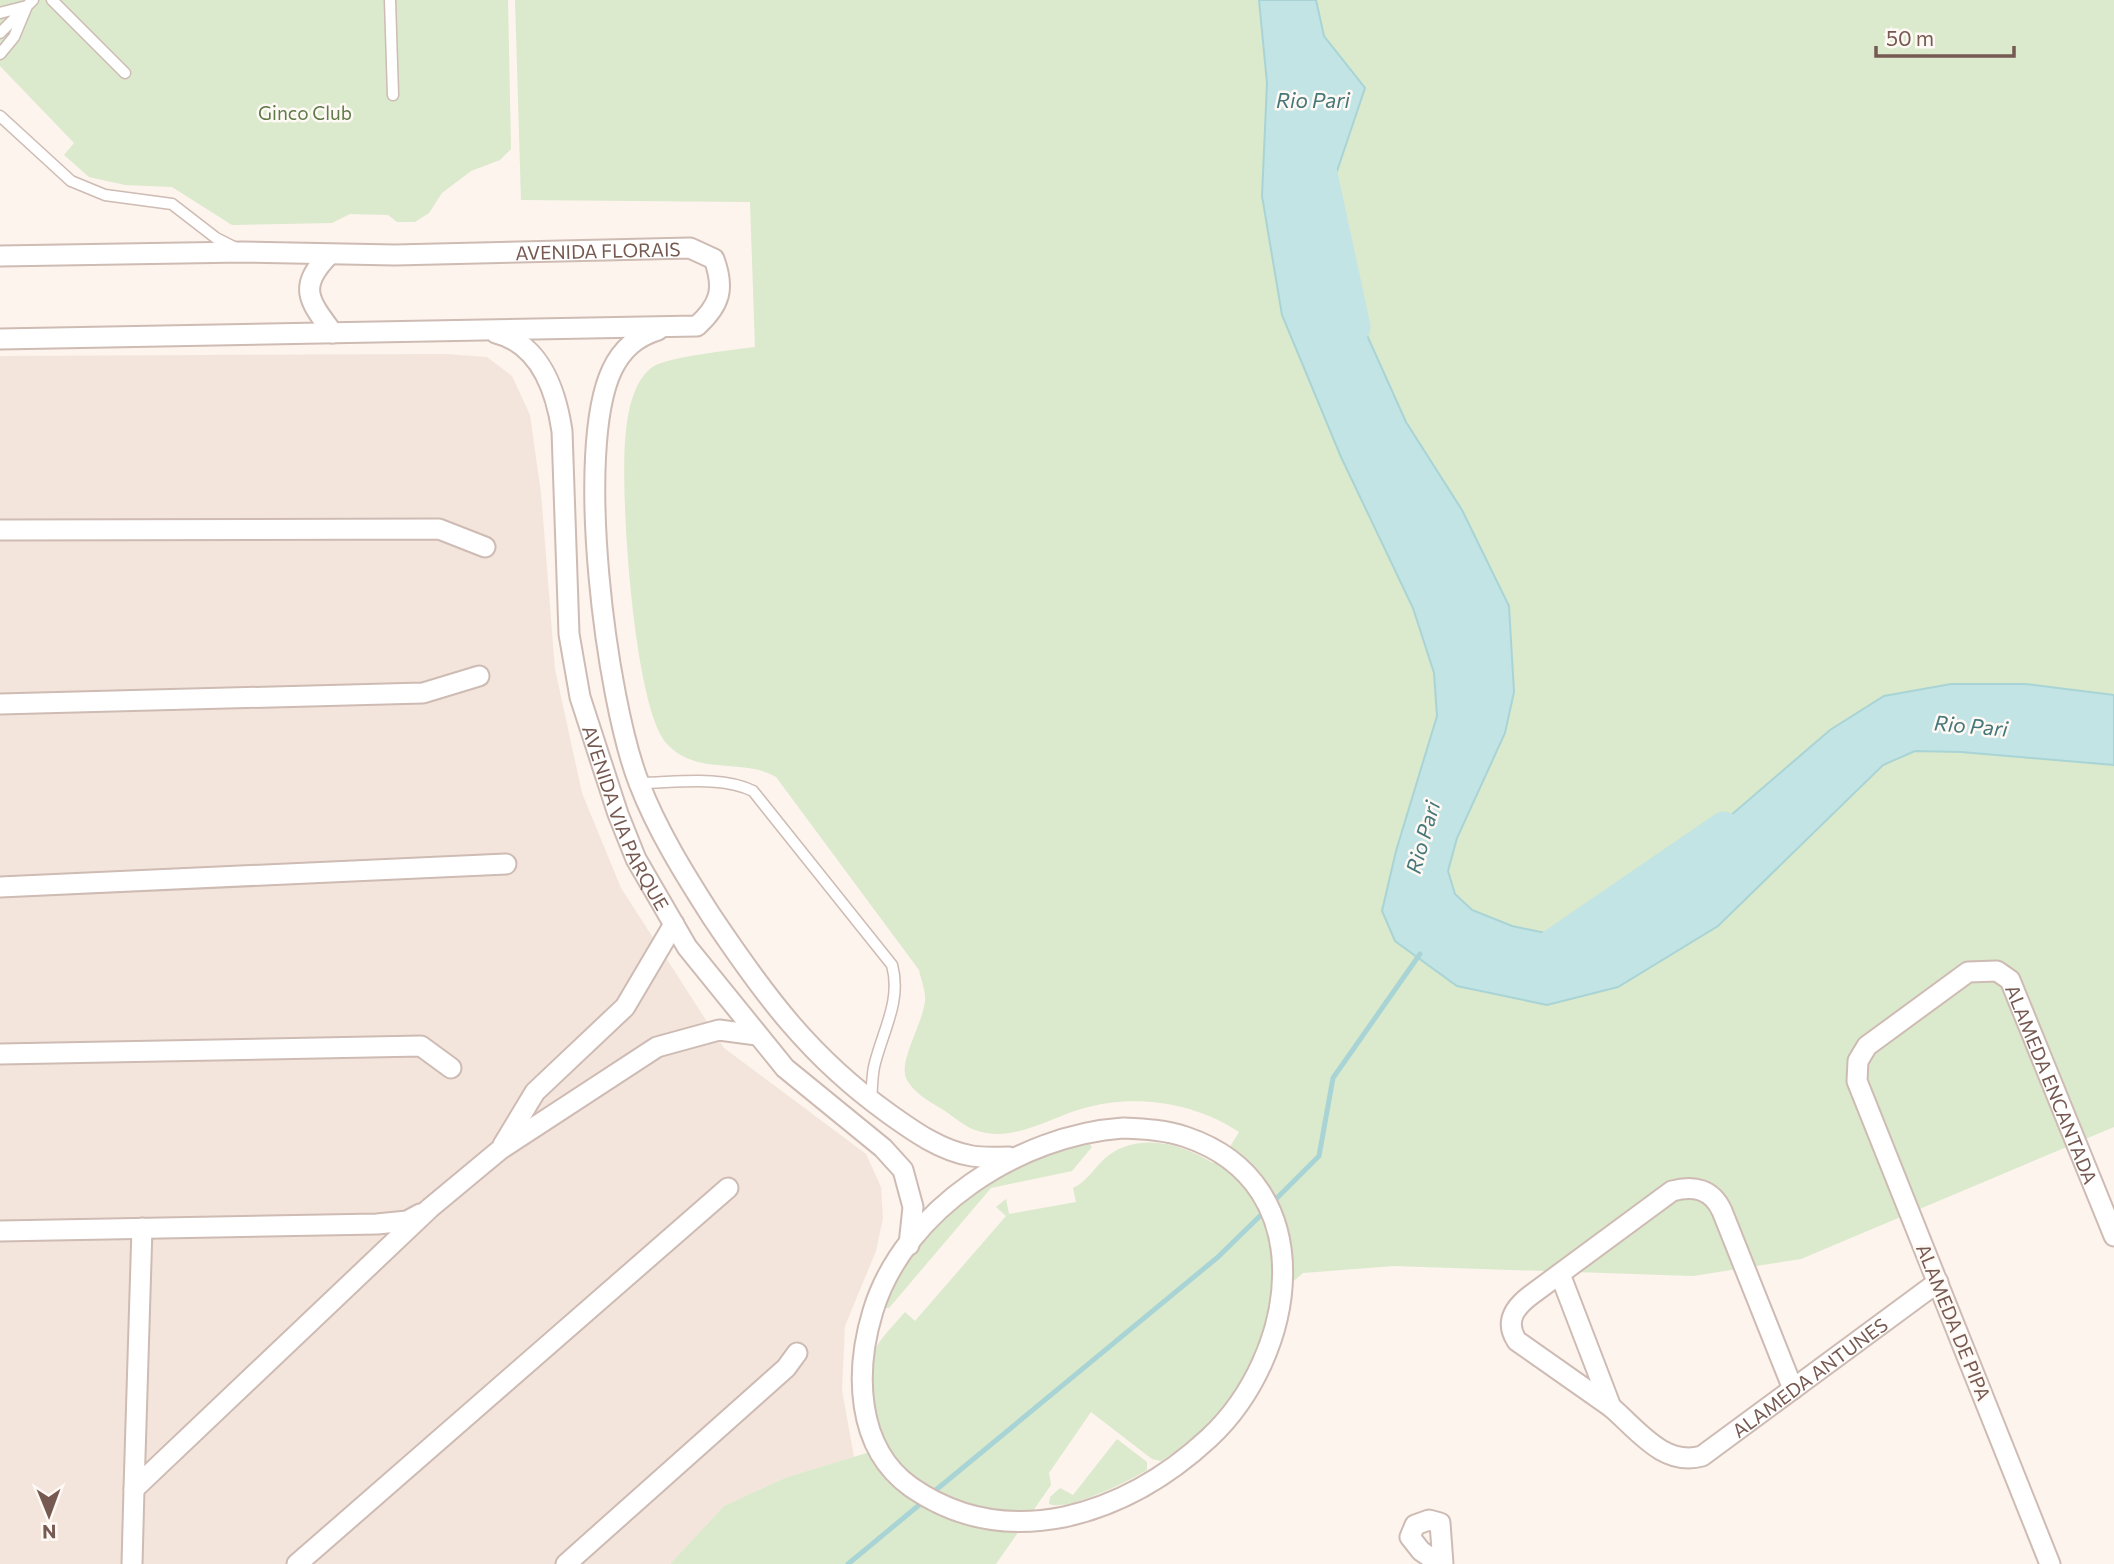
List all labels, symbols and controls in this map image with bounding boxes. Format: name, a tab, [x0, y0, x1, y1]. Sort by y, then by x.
scale bar	[1876, 14, 2014, 58]
text: 50 m	[1886, 25, 1934, 50]
water label: Rio Pari	[1276, 87, 1351, 112]
park label: Ginco Club	[258, 101, 352, 124]
street label: AVENIDA FLORAIS	[515, 237, 681, 264]
water label: Rio Pari	[1933, 709, 2010, 741]
street label: AVENIDA VIA PARQUE	[578, 722, 675, 914]
water label: Rio Pari	[1400, 797, 1444, 876]
street label: ALAMEDA ENCANTADA	[2002, 981, 2103, 1187]
street label: ALAMEDA DE PIPA	[1912, 1240, 1996, 1404]
street label: ALAMEDA ANTUNES	[1727, 1312, 1891, 1442]
north arrow	[14, 1480, 84, 1550]
text: N	[42, 1521, 57, 1544]

